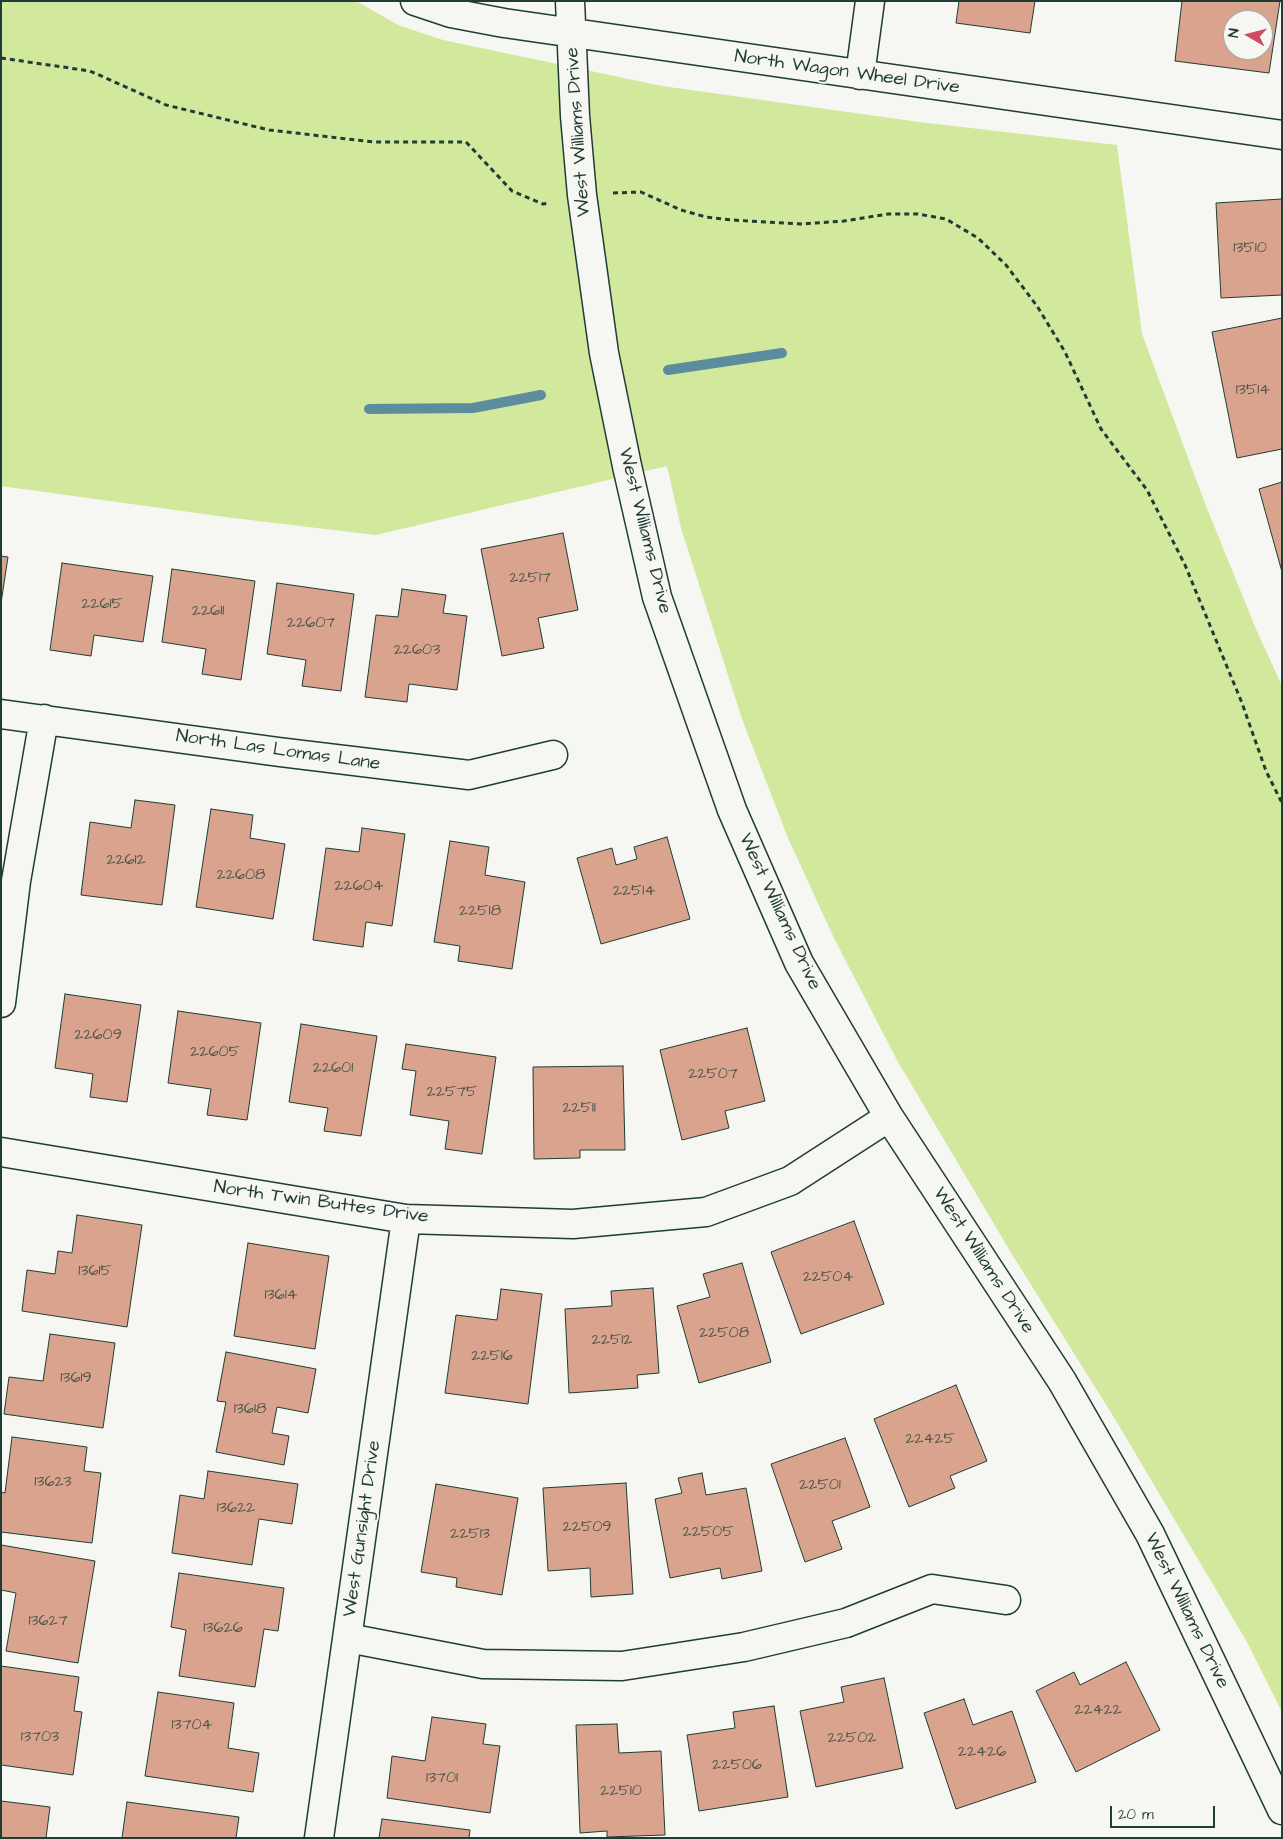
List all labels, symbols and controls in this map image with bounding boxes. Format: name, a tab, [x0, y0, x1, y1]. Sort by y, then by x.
north arrow	[1223, 10, 1273, 60]
text: N	[1224, 27, 1245, 39]
street label: West Williams Drive	[562, 46, 596, 218]
street label: North Wagon Wheel Drive	[733, 46, 961, 100]
house number: 13510	[1233, 239, 1267, 259]
house number: 13514	[1236, 381, 1270, 401]
street label: West Williams Drive	[612, 446, 676, 616]
house number: 22517	[509, 569, 551, 589]
house number: 22615	[81, 595, 123, 615]
house number: 22611	[192, 602, 224, 622]
house number: 22607	[287, 614, 335, 634]
house number: 22603	[394, 641, 440, 661]
street label: North Las Lomas Lane	[175, 725, 381, 777]
street label: West Williams Drive	[733, 830, 825, 994]
house number: 22612	[106, 851, 146, 871]
house number: 22608	[217, 866, 265, 886]
house number: 22604	[334, 877, 384, 897]
house number: 22514	[613, 882, 655, 902]
house number: 22518	[459, 902, 501, 922]
house number: 22609	[74, 1026, 122, 1046]
house number: 22605	[190, 1043, 240, 1063]
house number: 22601	[313, 1059, 353, 1079]
house number: 22507	[688, 1065, 738, 1085]
house number: 22575	[427, 1083, 477, 1103]
house number: 22511	[562, 1099, 596, 1119]
street label: North Twin Buttes Drive	[212, 1177, 430, 1229]
street label: West Williams Drive	[927, 1184, 1039, 1338]
house number: 13615	[78, 1262, 112, 1282]
house number: 22504	[803, 1268, 853, 1288]
house number: 13614	[264, 1286, 298, 1306]
house number: 22508	[699, 1324, 749, 1344]
house number: 22512	[592, 1331, 632, 1351]
house number: 22516	[471, 1347, 513, 1367]
house number: 13619	[60, 1369, 92, 1389]
house number: 13618	[234, 1400, 266, 1420]
house number: 22425	[905, 1430, 955, 1450]
street label: West Gunsight Drive	[339, 1439, 387, 1619]
house number: 13623	[34, 1473, 72, 1493]
house number: 22501	[799, 1476, 841, 1496]
house number: 13622	[217, 1499, 255, 1519]
house number: 22509	[563, 1518, 611, 1538]
house number: 22505	[682, 1523, 734, 1543]
house number: 22513	[450, 1525, 490, 1545]
street label: West Williams Drive	[1138, 1530, 1234, 1692]
house number: 13627	[28, 1612, 68, 1632]
house number: 13626	[203, 1619, 243, 1639]
house number: 22422	[1074, 1701, 1122, 1721]
house number: 13704	[171, 1716, 213, 1736]
house number: 13703	[21, 1728, 59, 1748]
house number: 22502	[828, 1729, 876, 1749]
house number: 22426	[958, 1743, 1006, 1763]
house number: 22506	[712, 1756, 762, 1776]
house number: 13701	[426, 1769, 458, 1789]
house number: 22510	[600, 1782, 642, 1802]
scale bar	[1113, 1796, 1218, 1828]
text: 20 m	[1118, 1804, 1154, 1825]

